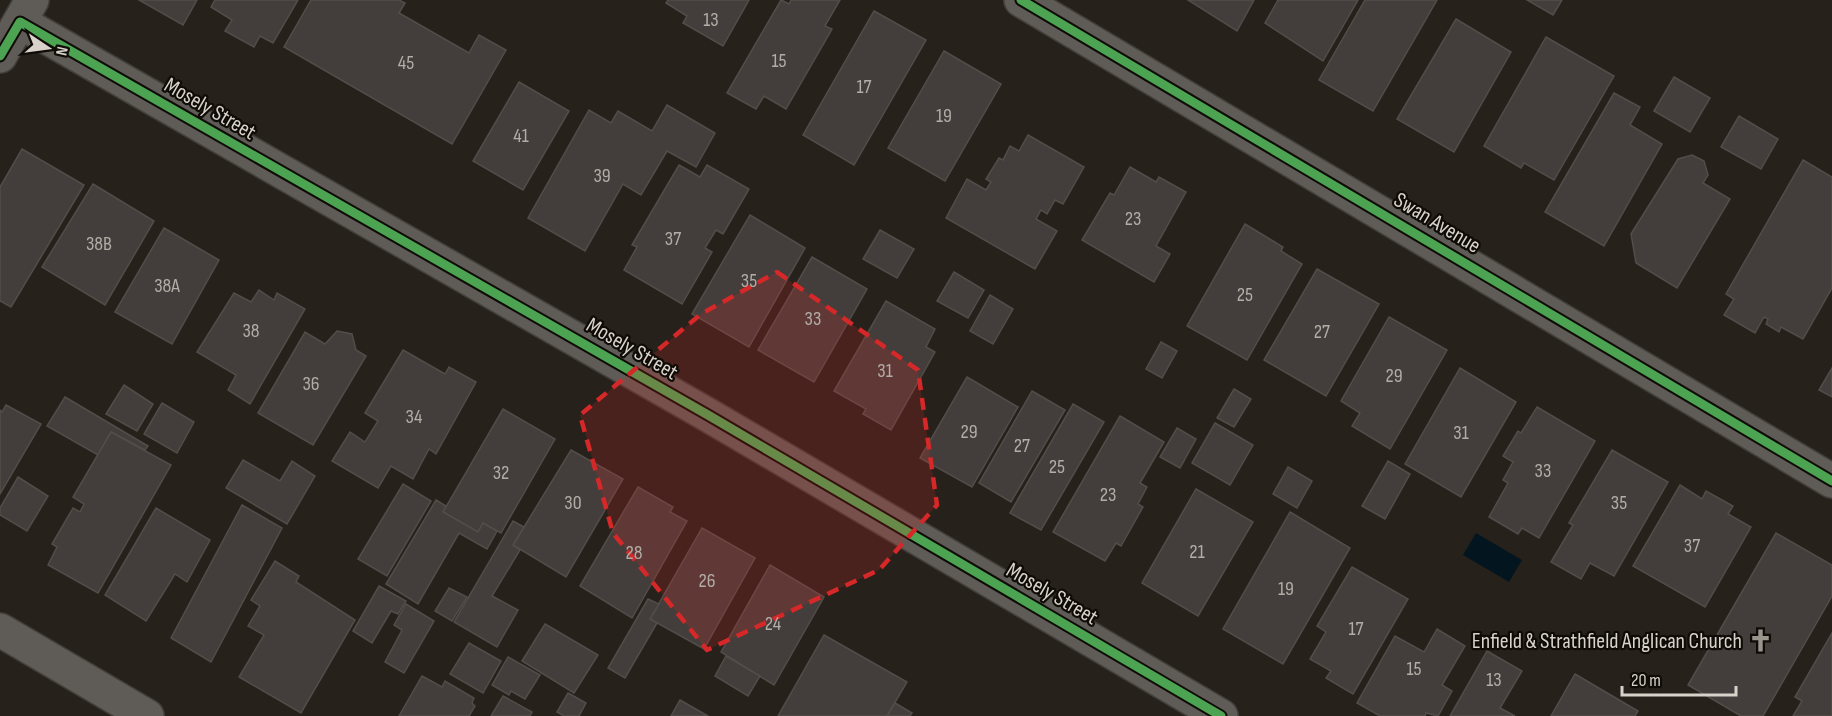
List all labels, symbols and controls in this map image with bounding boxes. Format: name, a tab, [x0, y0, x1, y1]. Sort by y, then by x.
house number: 13	[703, 8, 719, 32]
north arrow	[18, 18, 78, 78]
text: N	[51, 45, 71, 57]
house number: 15	[771, 49, 787, 73]
house number: 45	[398, 51, 414, 75]
street label: Mosely Street	[159, 72, 261, 146]
house number: 17	[857, 75, 871, 99]
house number: 19	[936, 104, 952, 128]
house number: 41	[513, 124, 529, 148]
house number: 39	[593, 164, 611, 188]
street label: Swan Avenue	[1389, 187, 1485, 259]
house number: 23	[1125, 207, 1141, 231]
house number: 37	[665, 227, 681, 251]
house number: 38B	[86, 232, 112, 256]
house number: 35	[741, 269, 757, 293]
house number: 38A	[154, 274, 180, 298]
house number: 25	[1237, 283, 1253, 307]
house number: 33	[805, 307, 821, 331]
street label: Mosely Street	[581, 312, 683, 386]
house number: 38	[242, 319, 260, 343]
house number: 27	[1314, 320, 1330, 344]
house number: 31	[877, 359, 893, 383]
house number: 29	[1385, 364, 1403, 388]
house number: 36	[302, 372, 320, 396]
house number: 34	[406, 405, 422, 429]
house number: 29	[960, 420, 978, 444]
house number: 31	[1453, 421, 1469, 445]
house number: 27	[1014, 434, 1030, 458]
house number: 25	[1049, 455, 1065, 479]
house number: 33	[1535, 459, 1551, 483]
house number: 32	[493, 461, 509, 485]
house number: 23	[1100, 483, 1116, 507]
house number: 30	[564, 491, 582, 515]
house number: 35	[1611, 491, 1627, 515]
house number: 37	[1684, 534, 1700, 558]
house number: 21	[1189, 540, 1205, 564]
house number: 28	[626, 541, 643, 565]
street label: Mosely Street	[1001, 557, 1103, 631]
house number: 26	[699, 569, 716, 593]
house number: 19	[1278, 577, 1294, 601]
house number: 24	[765, 612, 781, 636]
house number: 17	[1349, 617, 1363, 641]
place label: Enfield & Strathfield Anglican Church	[1472, 628, 1742, 655]
church icon: Enfield & Strathfield Anglican Church	[1747, 628, 1773, 654]
house number: 15	[1406, 657, 1422, 681]
scale bar	[1622, 659, 1736, 697]
house number: 13	[1486, 668, 1502, 692]
text: 20 m	[1631, 670, 1661, 691]

